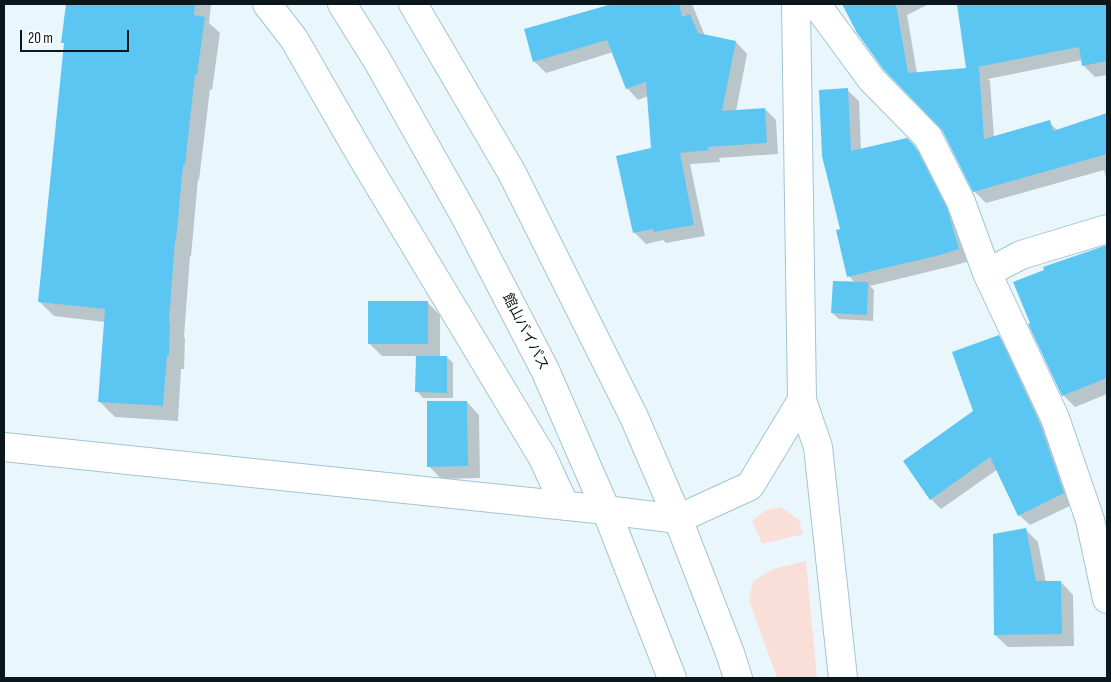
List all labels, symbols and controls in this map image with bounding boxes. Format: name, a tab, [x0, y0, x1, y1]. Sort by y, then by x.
scale bar	[22, 20, 131, 52]
text: 20 m	[28, 29, 53, 48]
street label: 館山バイパス	[498, 291, 552, 373]

